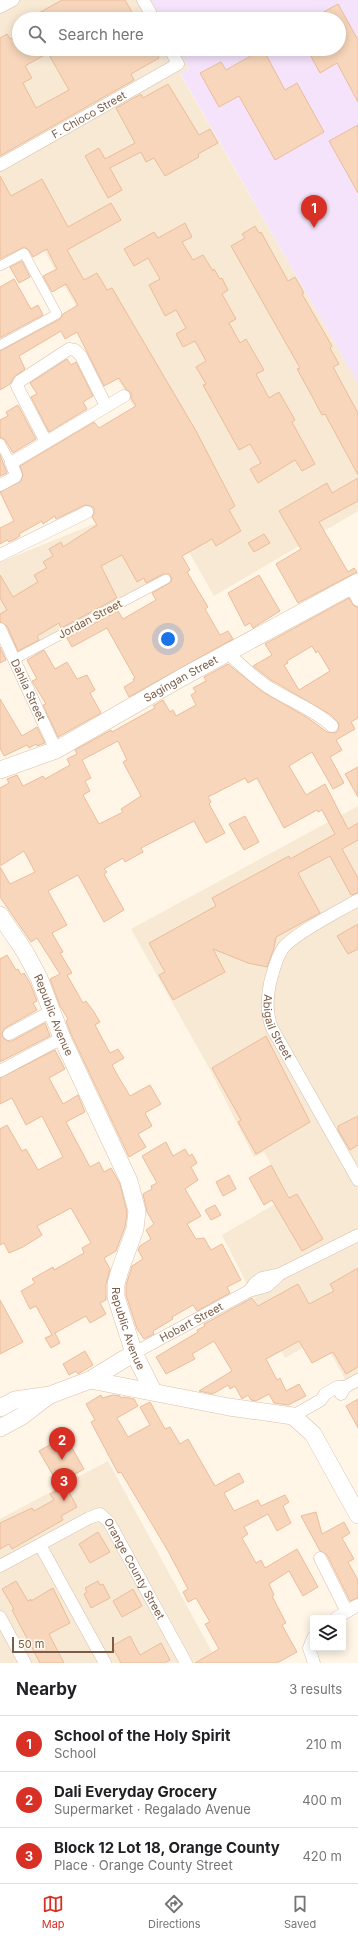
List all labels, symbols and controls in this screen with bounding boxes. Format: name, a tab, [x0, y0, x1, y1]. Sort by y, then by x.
search box	[12, 12, 346, 56]
icon: search	[26, 23, 48, 45]
text: Search here	[58, 25, 144, 44]
street label: F. Chioco Street	[49, 88, 129, 141]
pin: 1	[301, 195, 327, 228]
street label: Jordan Street	[56, 596, 125, 642]
your location	[158, 629, 178, 649]
street label: Sagingan Street	[141, 652, 220, 705]
street label: Dahlia Street	[8, 657, 49, 723]
street label: Republic Avenue	[31, 972, 76, 1058]
street label: Abigail Street	[261, 994, 296, 1062]
street label: Republic Avenue	[108, 1287, 148, 1372]
street label: Hobart Street	[157, 1299, 226, 1345]
pin: 2	[49, 1427, 75, 1460]
pin: 3	[51, 1468, 77, 1501]
street label: Orange County Street	[101, 1516, 168, 1622]
map controls	[310, 1615, 346, 1651]
button: layers	[310, 1615, 346, 1651]
scale bar	[12, 1635, 114, 1654]
text: 50 m	[18, 1637, 44, 1651]
text: Nearby	[16, 1679, 77, 1699]
text: 3 results	[289, 1681, 342, 1697]
text: School of the Holy Spirit	[54, 1726, 230, 1745]
text: 1	[26, 1736, 32, 1752]
text: 210 m	[306, 1736, 342, 1752]
text: School	[54, 1745, 96, 1761]
text: Dali Everyday Grocery	[54, 1782, 217, 1801]
text: 2	[25, 1792, 33, 1808]
text: 400 m	[302, 1792, 342, 1808]
text: Supermarket · Regalado Avenue	[54, 1801, 251, 1817]
text: Block 12 Lot 18, Orange County	[54, 1838, 280, 1857]
text: 3	[25, 1848, 33, 1864]
text: 420 m	[302, 1848, 342, 1864]
text: Place · Orange County Street	[54, 1857, 233, 1873]
tab: Map	[42, 1893, 65, 1931]
tab: Directions	[148, 1893, 201, 1931]
tab: Saved	[284, 1893, 316, 1931]

